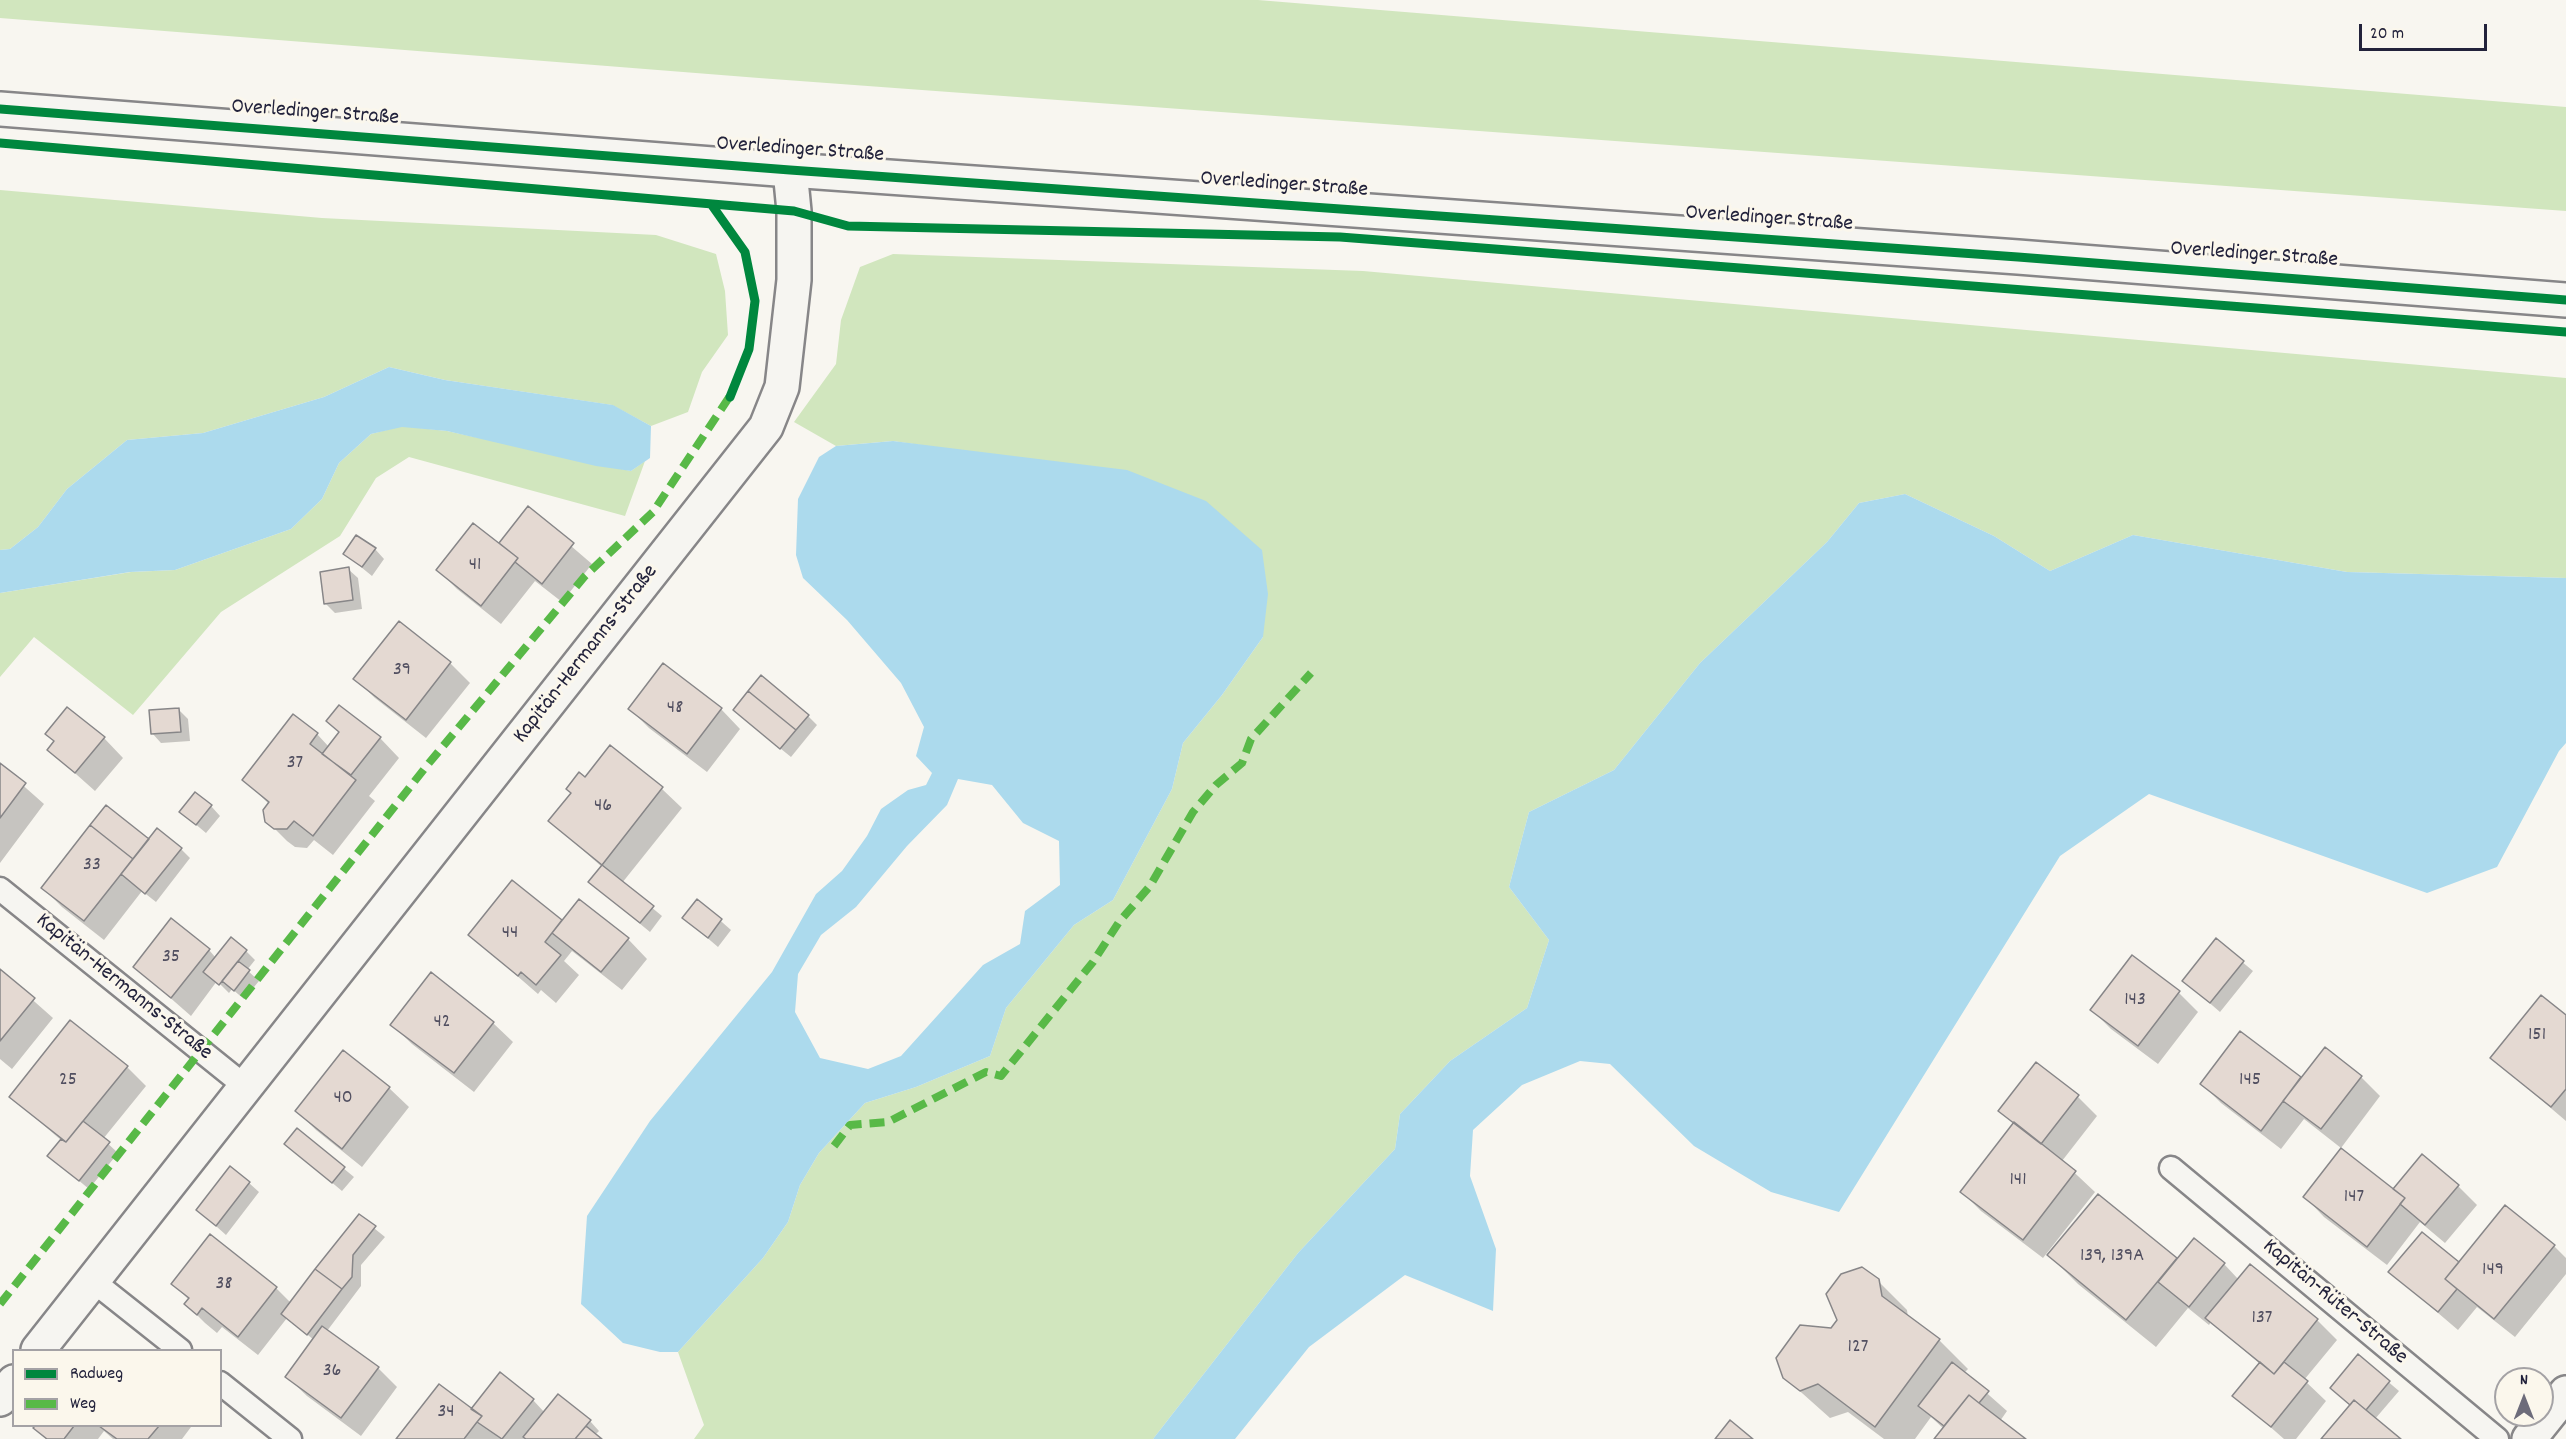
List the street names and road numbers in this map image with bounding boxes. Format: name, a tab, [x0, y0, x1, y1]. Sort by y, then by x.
street label: Overledinger Straße	[230, 95, 400, 133]
street label: Overledinger Straße	[715, 132, 885, 170]
street label: Overledinger Straße	[1199, 167, 1369, 205]
street label: Overledinger Straße	[1684, 201, 1854, 239]
street label: Overledinger Straße	[2169, 237, 2339, 275]
street label: Kapitän-Hermanns-Straße	[509, 560, 665, 750]
street label: Kapitän-Hermanns-Straße	[29, 909, 217, 1067]
street label: Kapitän-Rüter-Straße	[2256, 1235, 2412, 1371]

